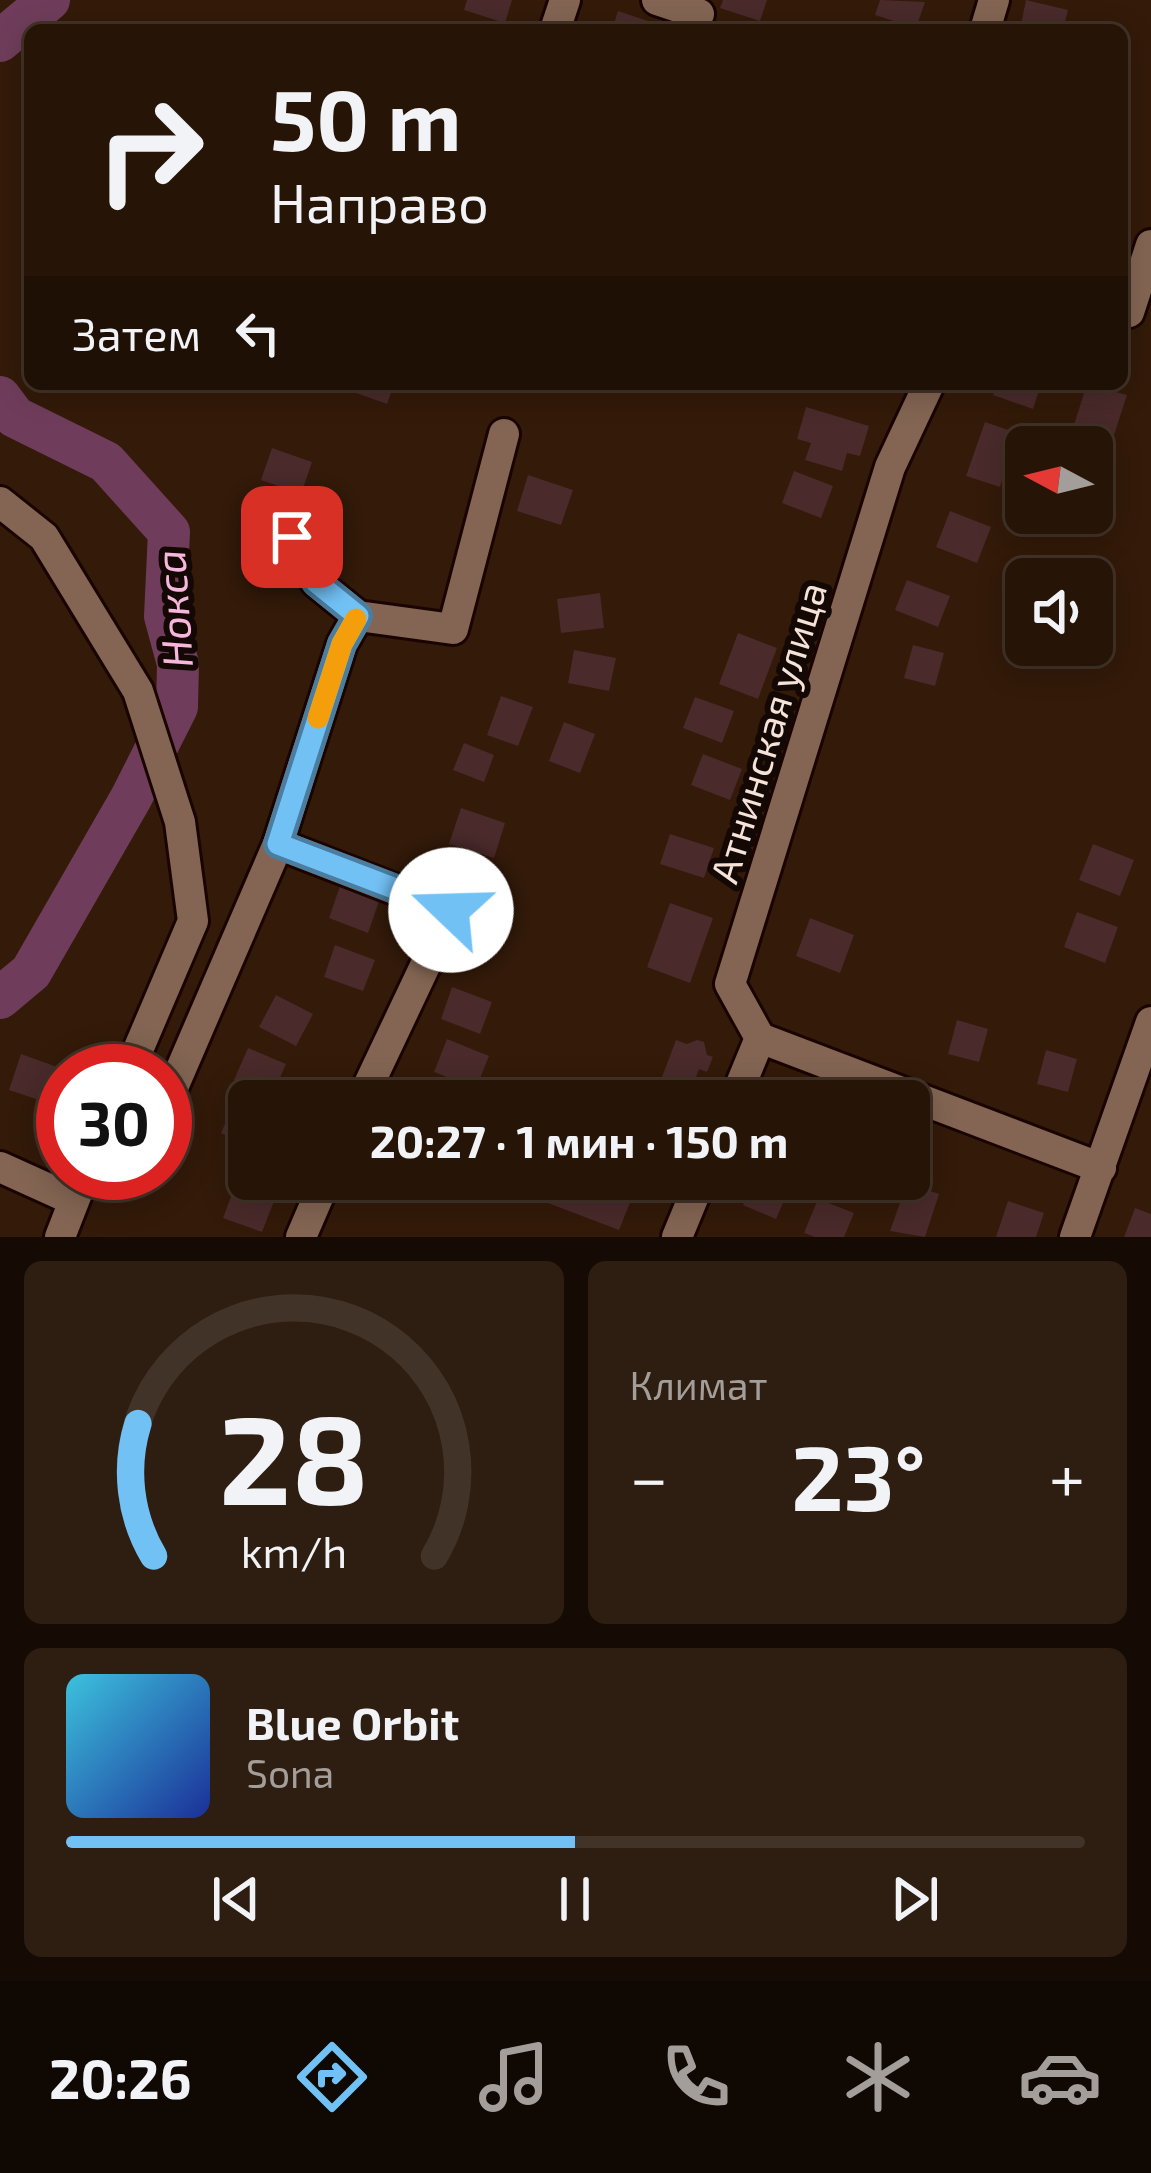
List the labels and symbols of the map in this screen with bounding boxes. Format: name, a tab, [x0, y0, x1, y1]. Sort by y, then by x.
north arrow	[1005, 426, 1113, 534]
pin	[241, 486, 343, 588]
water label: Нокса	[143, 548, 201, 670]
street label: Атнинская улица	[699, 576, 836, 888]
position arrow	[388, 847, 514, 973]
speed limit sign: 30	[36, 1044, 192, 1200]

